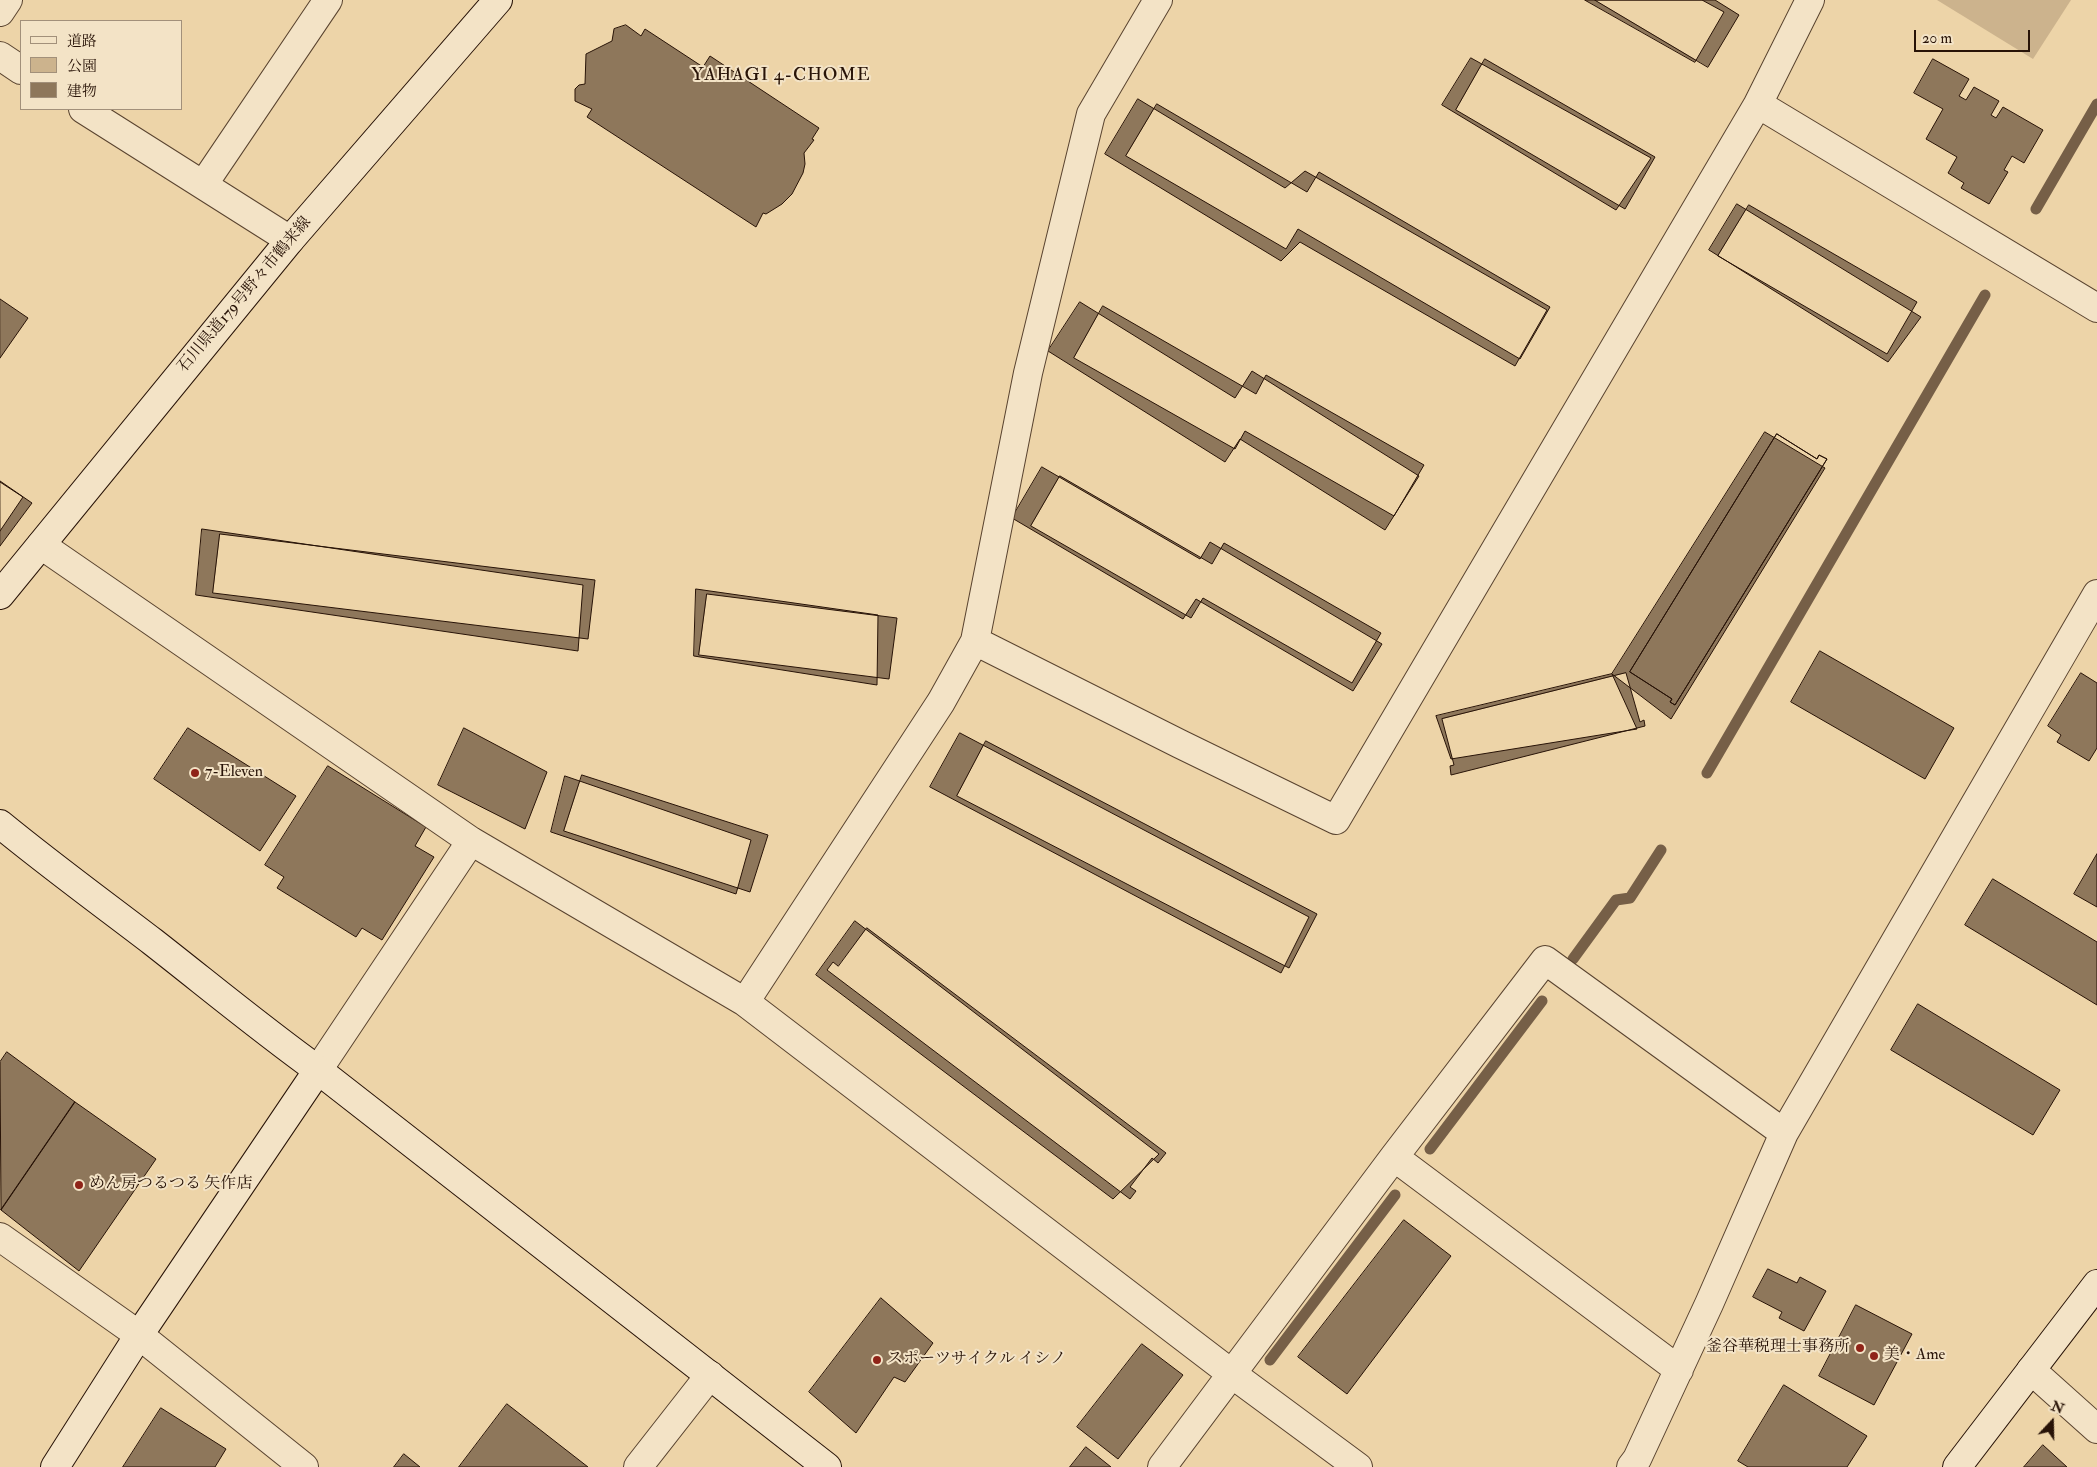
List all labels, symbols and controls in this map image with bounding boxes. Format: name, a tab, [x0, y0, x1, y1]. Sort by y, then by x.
legend	[20, 20, 182, 110]
scale bar	[1917, 20, 2033, 52]
text: 20 m	[1922, 29, 1952, 48]
text: 道路	[67, 32, 97, 51]
text: 公園	[67, 57, 97, 76]
district label: YAHAGI 4-CHOME	[690, 65, 872, 87]
text: 建物	[67, 82, 97, 101]
street label: 石川県道179号野々市鶴来線	[174, 213, 316, 377]
place label: 7-Eleven	[205, 763, 263, 783]
marker: 7-Eleven	[189, 767, 201, 779]
place label: めん房つるつる 矢作店	[89, 1175, 252, 1195]
marker: めん房つるつる 矢作店	[73, 1179, 85, 1191]
place label: 釜谷華税理士事務所	[1706, 1338, 1850, 1358]
marker: 釜谷華税理士事務所	[1854, 1342, 1866, 1354]
place label: 美・Ame	[1884, 1346, 1945, 1366]
place label: スポーツサイクル イシノ	[887, 1350, 1066, 1370]
marker: 美・Ame	[1868, 1350, 1880, 1362]
marker: スポーツサイクル イシノ	[871, 1354, 883, 1366]
north arrow	[2027, 1397, 2077, 1447]
text: N	[2049, 1397, 2066, 1418]

